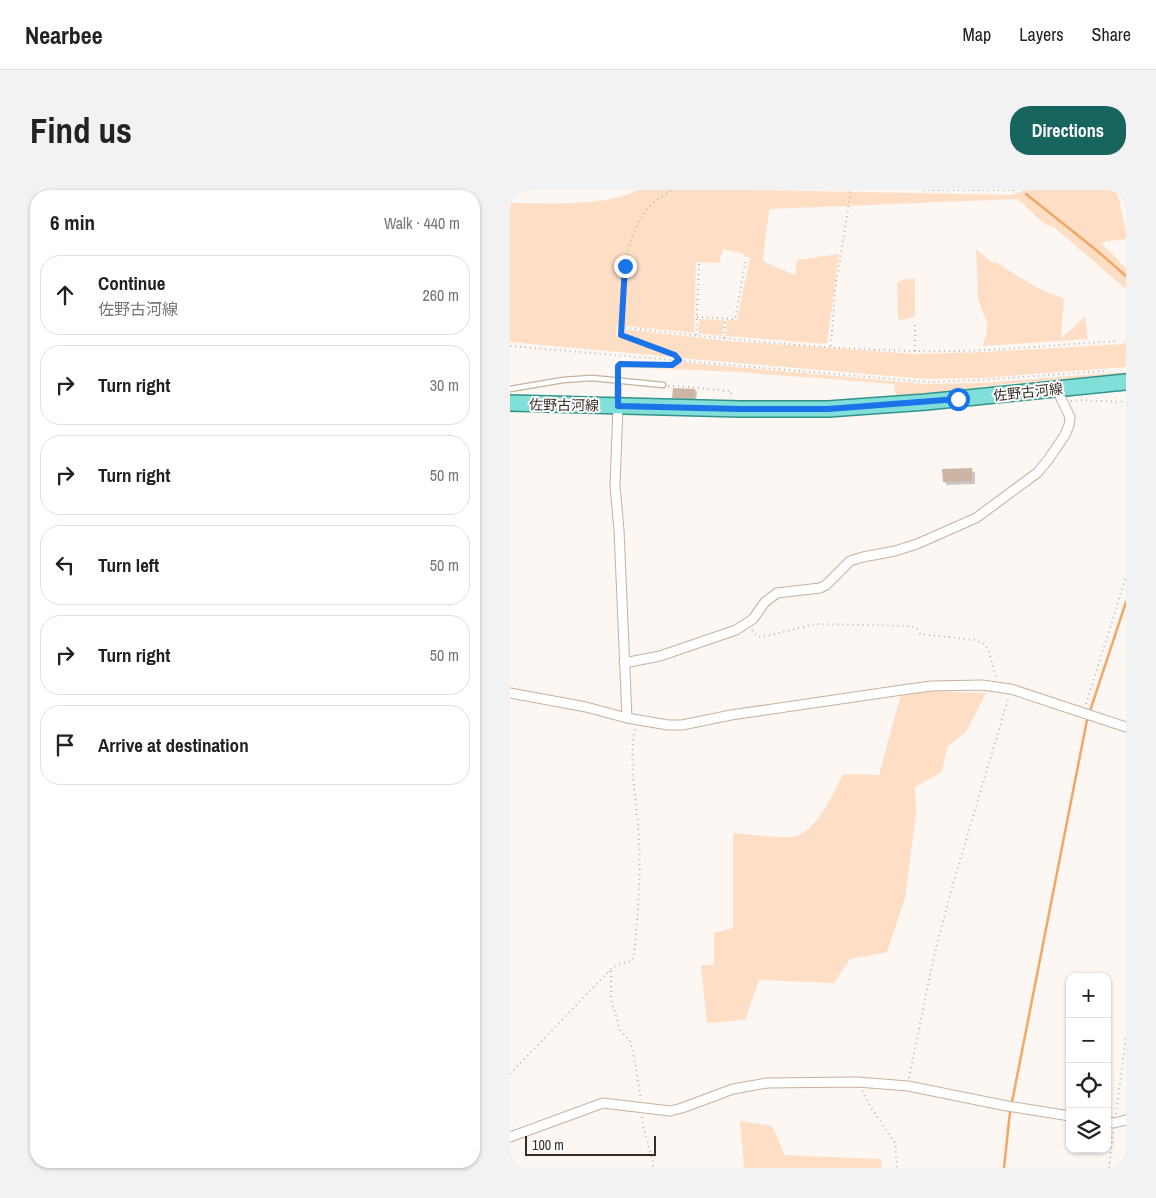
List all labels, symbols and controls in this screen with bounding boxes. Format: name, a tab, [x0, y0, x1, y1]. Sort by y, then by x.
text: Nearbee	[25, 19, 103, 51]
text: Map	[963, 22, 991, 47]
text: Layers	[1019, 22, 1064, 47]
text: Share	[1092, 22, 1131, 47]
button: Directions	[1010, 106, 1126, 155]
text: Find us	[30, 107, 132, 154]
text: 6 min	[50, 208, 95, 237]
text: Walk · 440 m	[384, 212, 460, 234]
route end	[614, 255, 637, 278]
text: Continue	[98, 270, 166, 296]
icon: ahead	[51, 281, 79, 309]
text: 260 m	[423, 284, 459, 306]
text: 佐野古河線	[98, 298, 178, 320]
icon: right	[51, 371, 79, 399]
text: Turn right	[98, 372, 170, 398]
text: 30 m	[430, 374, 459, 396]
street label: 佐野古河線	[992, 379, 1064, 405]
route start	[947, 388, 970, 411]
street label: 佐野古河線	[529, 395, 599, 415]
icon: right	[51, 461, 79, 489]
text: Turn right	[98, 462, 170, 488]
text: 50 m	[430, 464, 459, 486]
icon: left	[51, 551, 79, 579]
text: Turn left	[98, 552, 159, 578]
text: 50 m	[430, 554, 459, 576]
icon: right	[51, 641, 79, 669]
text: Turn right	[98, 642, 170, 668]
text: 50 m	[430, 644, 459, 666]
icon: arrive	[51, 731, 79, 759]
text: Arrive at destination	[98, 732, 249, 758]
map controls	[1066, 973, 1111, 1153]
button: +	[1066, 973, 1111, 1018]
button: −	[1066, 1018, 1111, 1063]
button: locate	[1066, 1063, 1111, 1108]
button: layers	[1066, 1108, 1111, 1153]
scale bar	[525, 1133, 656, 1156]
text: 100 m	[532, 1136, 564, 1154]

